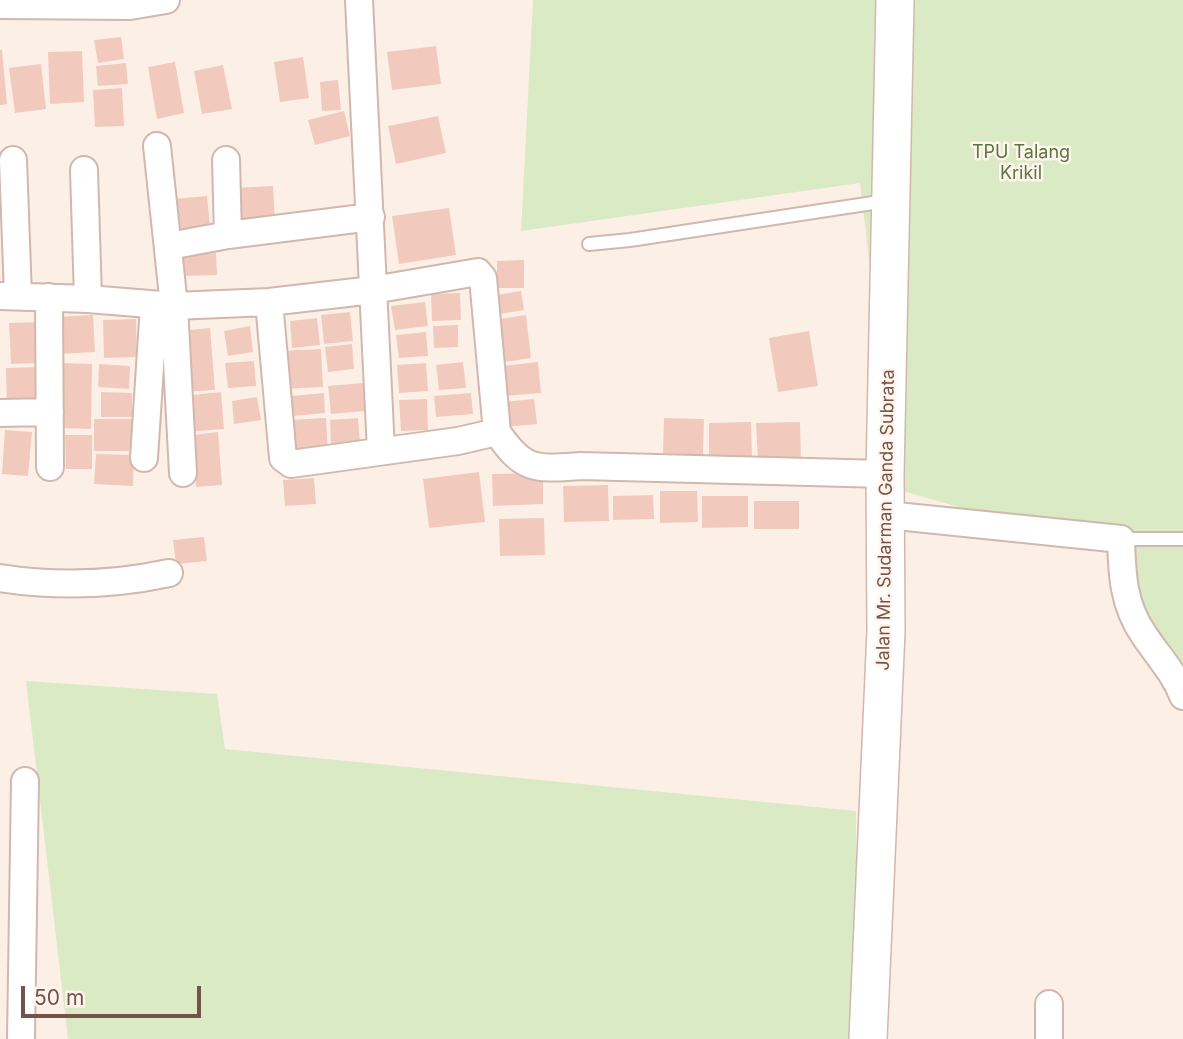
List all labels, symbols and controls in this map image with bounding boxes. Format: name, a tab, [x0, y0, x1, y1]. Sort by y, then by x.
park label: TPU Talang Krikil	[972, 142, 1070, 184]
street label: Jalan Mr. Sudarman Ganda Subrata	[873, 369, 899, 671]
scale bar	[24, 972, 205, 1016]
text: 50 m	[34, 985, 84, 1010]

